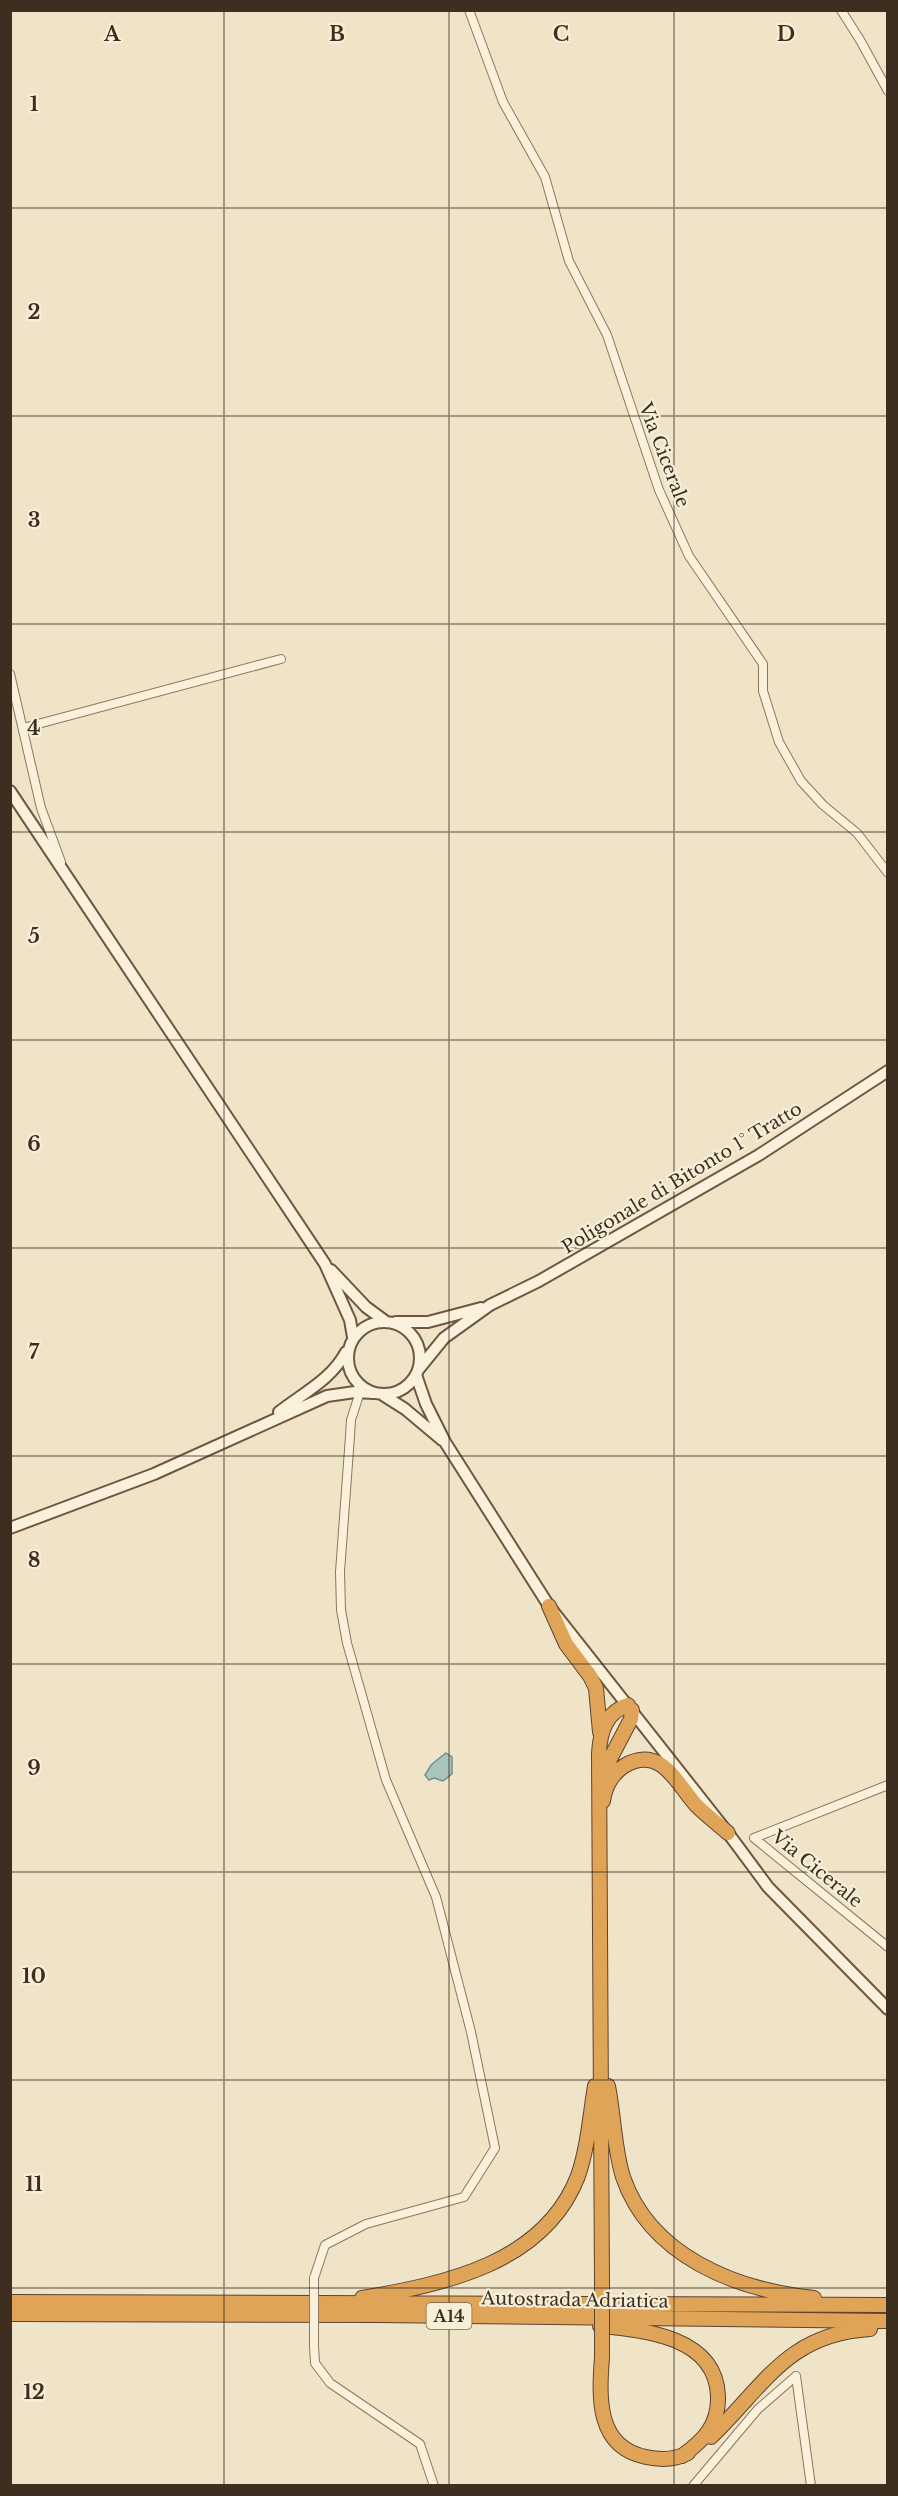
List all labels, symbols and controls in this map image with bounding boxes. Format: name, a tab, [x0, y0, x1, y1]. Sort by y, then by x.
text: A	[103, 22, 121, 46]
text: B	[329, 22, 345, 46]
text: C	[553, 22, 569, 46]
text: D	[777, 22, 795, 46]
text: 1	[30, 92, 39, 116]
text: 2	[27, 300, 41, 324]
street label: Via Cicerale	[634, 399, 694, 510]
text: 3	[28, 508, 40, 532]
text: 4	[27, 716, 41, 740]
text: 5	[28, 924, 40, 948]
street label: Poligonale di Bitonto 1° Tratto	[558, 1098, 806, 1258]
text: 6	[27, 1132, 41, 1156]
text: 7	[29, 1340, 40, 1364]
text: 8	[28, 1548, 40, 1572]
text: 9	[27, 1756, 41, 1780]
street label: Via Cicerale	[766, 1825, 867, 1912]
text: 10	[22, 1964, 46, 1988]
text: 11	[25, 2172, 43, 2196]
street label: Autostrada Adriatica	[480, 2287, 669, 2313]
road number: A14	[426, 2303, 472, 2329]
text: 12	[23, 2380, 45, 2404]

